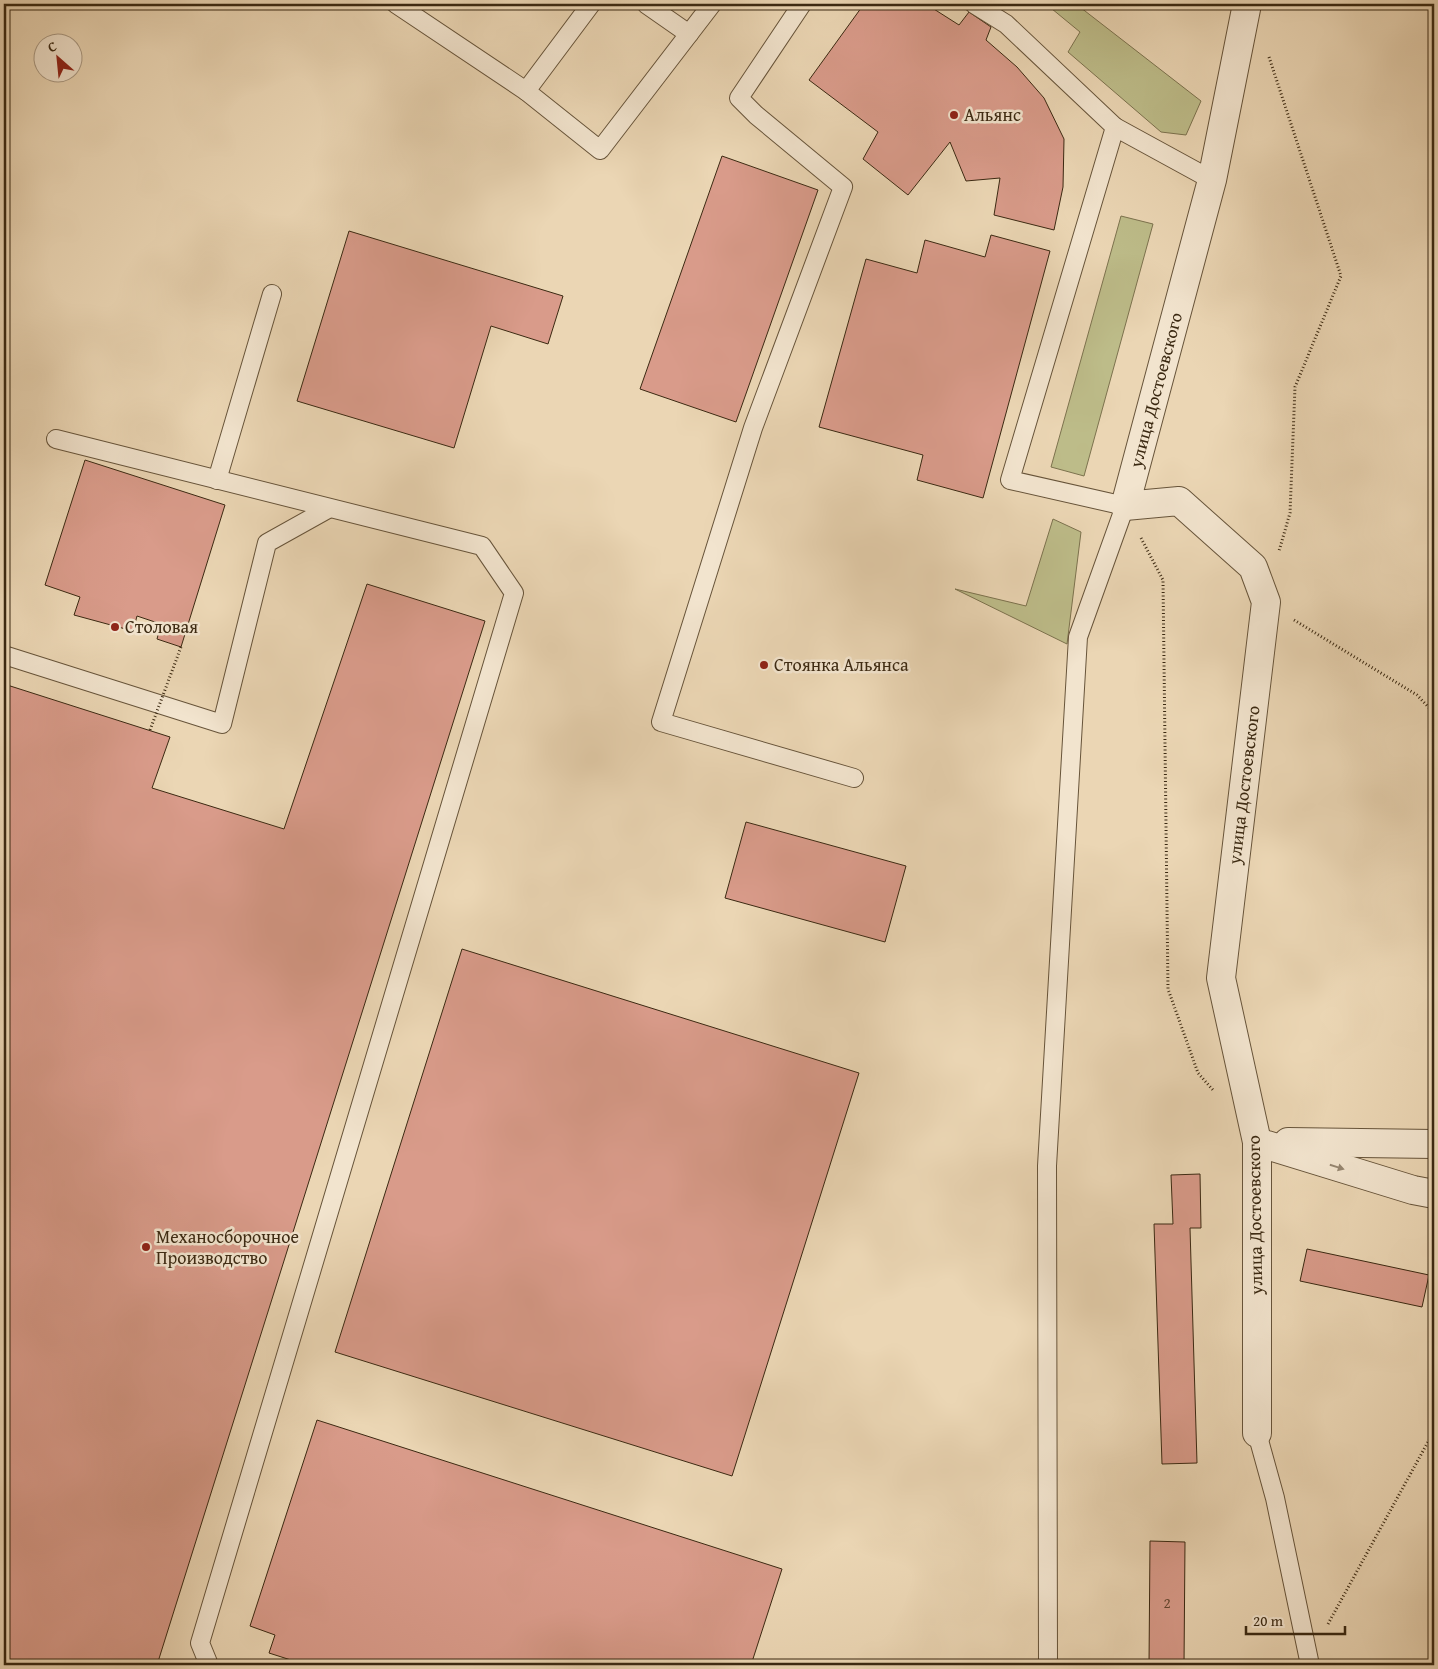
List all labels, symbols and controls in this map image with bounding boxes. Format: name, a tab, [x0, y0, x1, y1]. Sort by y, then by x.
north arrow	[32, 32, 82, 82]
text: С	[44, 36, 60, 57]
place label: Альянс	[964, 101, 1021, 128]
marker: Альянс	[948, 109, 960, 121]
street label: улица Достоевского	[1122, 309, 1189, 471]
place label: Столовая	[125, 613, 198, 640]
marker: Столовая	[109, 621, 121, 633]
place label: Стоянка Альянса	[774, 651, 909, 678]
marker: Стоянка Альянса	[758, 659, 770, 671]
street label: улица Достоевского	[1220, 704, 1267, 867]
street label: улица Достоевского	[1240, 1135, 1269, 1296]
one-way arrow	[1330, 1163, 1345, 1171]
place label: Механосборочное Производство	[156, 1223, 299, 1271]
marker: Механосборочное Производство	[140, 1241, 152, 1253]
house number: 2	[1163, 1592, 1171, 1613]
scale bar	[1246, 1604, 1344, 1636]
text: 20 m	[1253, 1610, 1284, 1631]

